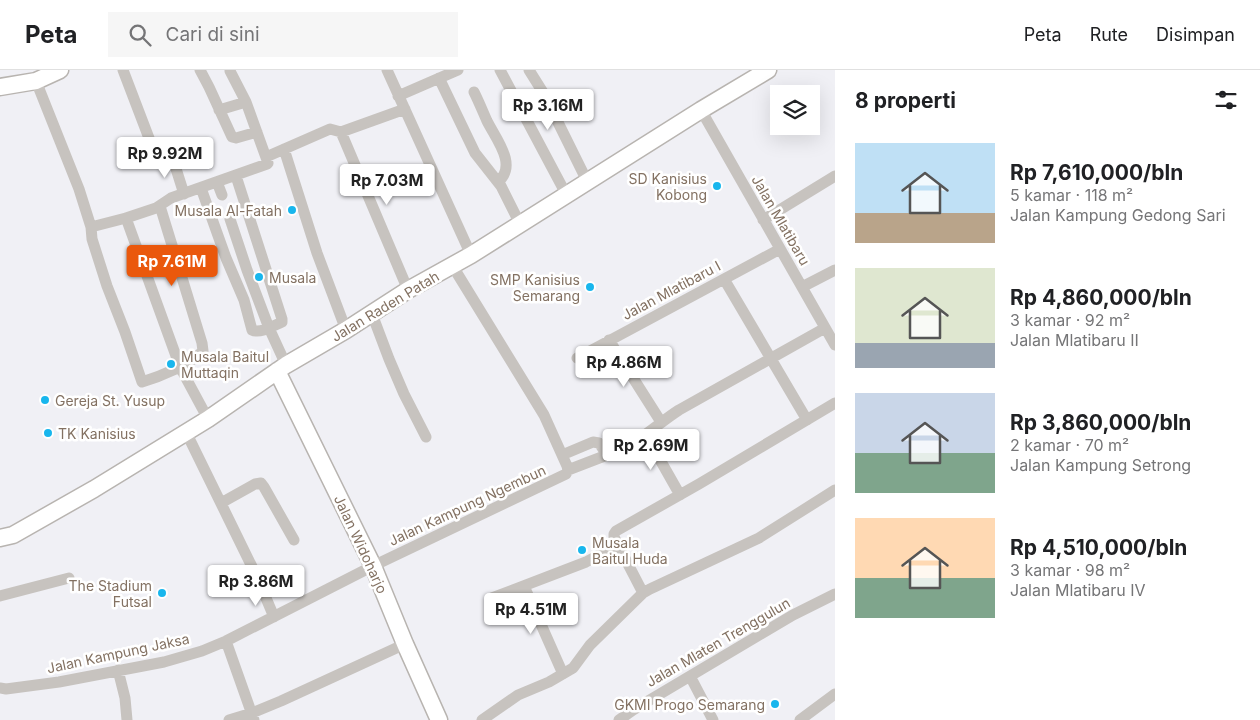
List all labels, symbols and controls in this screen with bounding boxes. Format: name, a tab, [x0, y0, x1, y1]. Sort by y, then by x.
search box	[108, 12, 458, 57]
text: Peta	[25, 20, 78, 49]
icon: search	[126, 21, 154, 49]
text: Cari di sini	[166, 23, 259, 46]
text: Peta	[1024, 24, 1062, 45]
text: Rute	[1090, 24, 1128, 45]
text: Disimpan	[1156, 24, 1235, 45]
map controls	[770, 85, 820, 135]
button: layers	[770, 85, 820, 135]
icon: filters	[1212, 86, 1240, 114]
pin: Rp 3.16M	[496, 88, 600, 131]
text: 8 properti	[855, 88, 956, 113]
text: Rp 3.16M	[513, 95, 583, 115]
pin: Rp 9.92M	[113, 136, 217, 179]
text: Rp 9.92M	[128, 143, 202, 163]
text: Rp 7,610,000/bln	[1010, 160, 1183, 185]
icon: home	[895, 163, 955, 223]
pin: Rp 7.03M	[335, 164, 439, 206]
text: Rp 7.03M	[351, 170, 423, 190]
place label: SD Kanisius Kobong	[629, 170, 707, 203]
street label: Jalan Mlatibaru	[748, 172, 814, 268]
marker: SD Kanisius Kobong	[711, 180, 723, 192]
text: 5 kamar · 118 m²	[1010, 185, 1133, 205]
place label: Musala Al-Fatah	[175, 202, 282, 219]
marker: Musala Al-Fatah	[286, 204, 298, 216]
text: Jalan Kampung Gedong Sari	[1010, 205, 1226, 225]
pin: Rp 7.61M	[120, 244, 224, 287]
text: Rp 7.61M	[138, 251, 206, 271]
street label: Jalan Mlatibaru I	[619, 257, 723, 323]
street label: Jalan Raden Patah	[328, 267, 442, 345]
place label: Musala	[269, 269, 316, 286]
marker: Musala	[253, 271, 265, 283]
place label: SMP Kanisius Semarang	[490, 271, 580, 304]
marker: SMP Kanisius Semarang	[584, 281, 596, 293]
text: Rp 4,860,000/bln	[1010, 285, 1192, 310]
icon: home	[895, 288, 955, 348]
text: 3 kamar · 92 m²	[1010, 310, 1130, 330]
text: Jalan Mlatibaru II	[1010, 330, 1139, 350]
pin: Rp 4.86M	[572, 346, 676, 388]
place label: Musala Baitul Muttaqin	[181, 348, 269, 381]
text: Rp 4.86M	[586, 352, 662, 372]
marker: Musala Baitul Muttaqin	[165, 358, 177, 370]
place label: Gereja St. Yusup	[55, 392, 165, 409]
marker: Gereja St. Yusup	[39, 394, 51, 406]
text: Rp 3,860,000/bln	[1010, 410, 1191, 435]
icon: home	[895, 413, 955, 473]
place label: TK Kanisius	[58, 425, 136, 442]
marker: TK Kanisius	[42, 427, 54, 439]
pin: Rp 2.69M	[599, 428, 703, 471]
text: Rp 2.69M	[613, 435, 689, 455]
text: 2 kamar · 70 m²	[1010, 435, 1129, 455]
text: Jalan Kampung Setrong	[1010, 455, 1191, 475]
street label: Jalan Kampung Ngembun	[386, 461, 548, 549]
street label: Jalan Widoharjo	[331, 492, 391, 596]
place label: Musala Baitul Huda	[592, 534, 668, 567]
text: Rp 4,510,000/bln	[1010, 535, 1187, 560]
icon: home	[895, 538, 955, 598]
marker: Musala Baitul Huda	[576, 544, 588, 556]
text: 3 kamar · 98 m²	[1010, 560, 1130, 580]
pin: Rp 3.86M	[204, 564, 308, 607]
text: Rp 3.86M	[219, 571, 293, 591]
place label: The Stadium Futsal	[69, 577, 152, 610]
text: Jalan Mlatibaru IV	[1010, 580, 1146, 600]
marker: The Stadium Futsal	[156, 587, 168, 599]
pin: Rp 4.51M	[479, 592, 583, 635]
street label: Jalan Mlaten Trenggulun	[643, 594, 793, 690]
text: Rp 4.51M	[495, 599, 567, 619]
street label: Jalan Kampung Jaksa	[45, 630, 191, 676]
place label: GKMI Progo Semarang	[614, 696, 765, 713]
marker: GKMI Progo Semarang	[769, 698, 781, 710]

